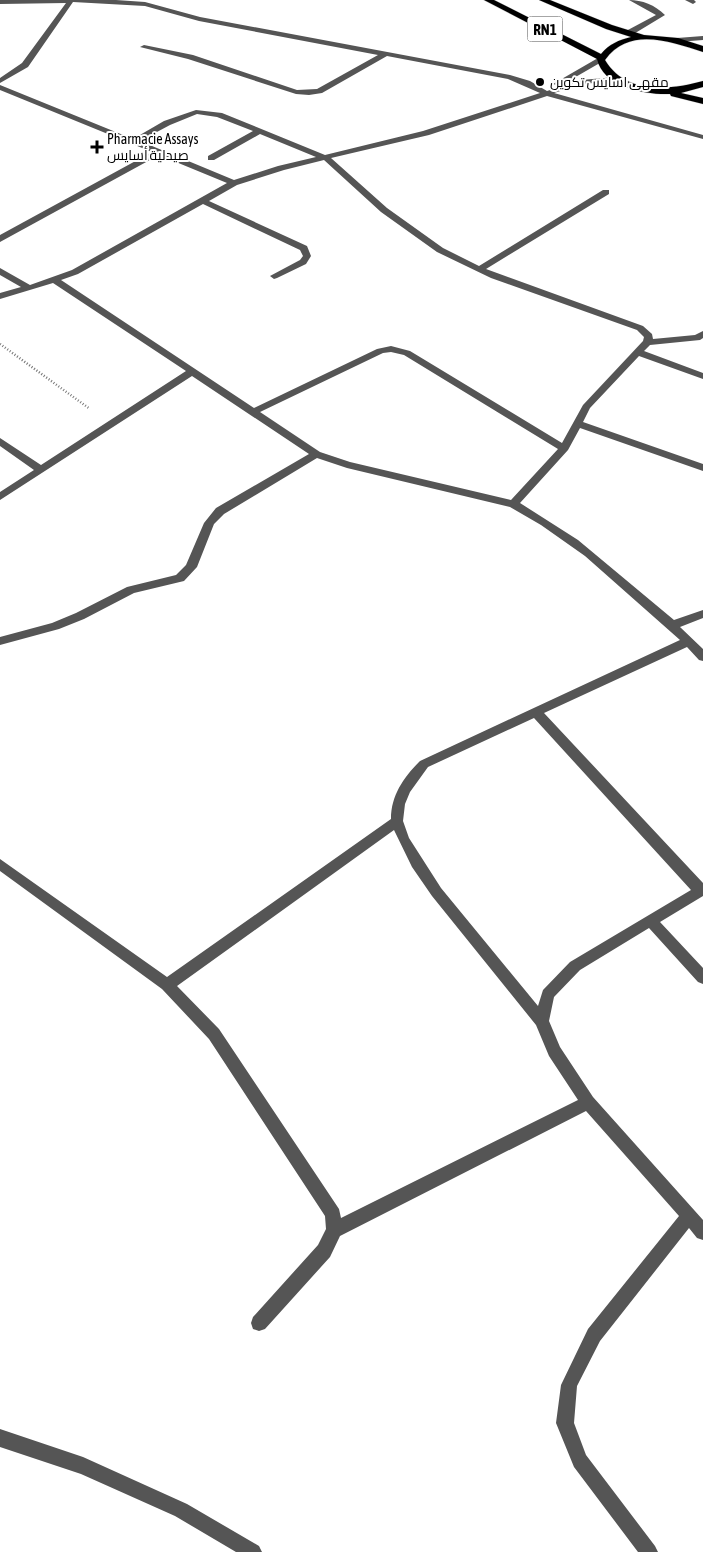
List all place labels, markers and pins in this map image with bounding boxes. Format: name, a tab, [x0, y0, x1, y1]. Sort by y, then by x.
place label: مقهى اسايس تكوين	[550, 74, 669, 90]
marker: مقهى اسايس تكوين	[534, 76, 546, 88]
place label: Pharmacie Assays صيدلية أسايس	[107, 131, 199, 163]
marker: Pharmacie Assays صيدلية أسايس	[91, 141, 103, 153]

